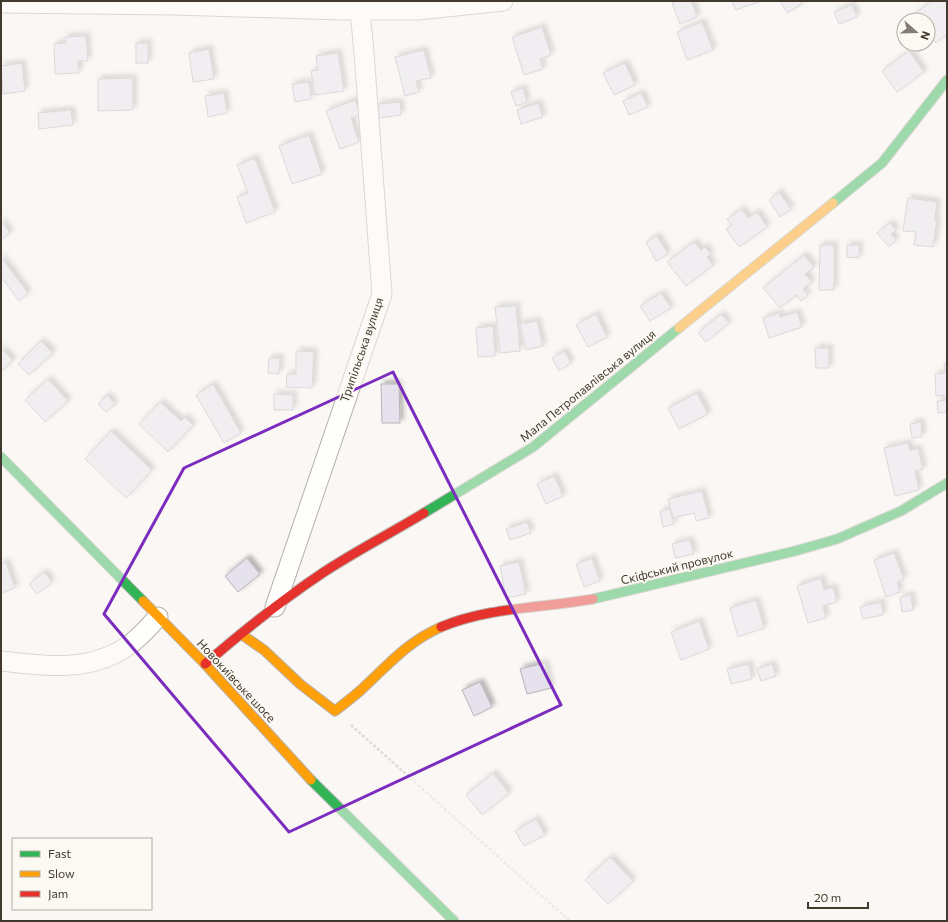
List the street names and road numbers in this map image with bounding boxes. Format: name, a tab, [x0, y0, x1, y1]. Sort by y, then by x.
street label: Трипільська вулиця	[337, 295, 386, 404]
street label: Мала Петропавлівська вулиця	[517, 326, 658, 444]
street label: Скіфський провулок	[619, 545, 735, 587]
street label: Новокиївське шосе	[195, 636, 279, 725]

